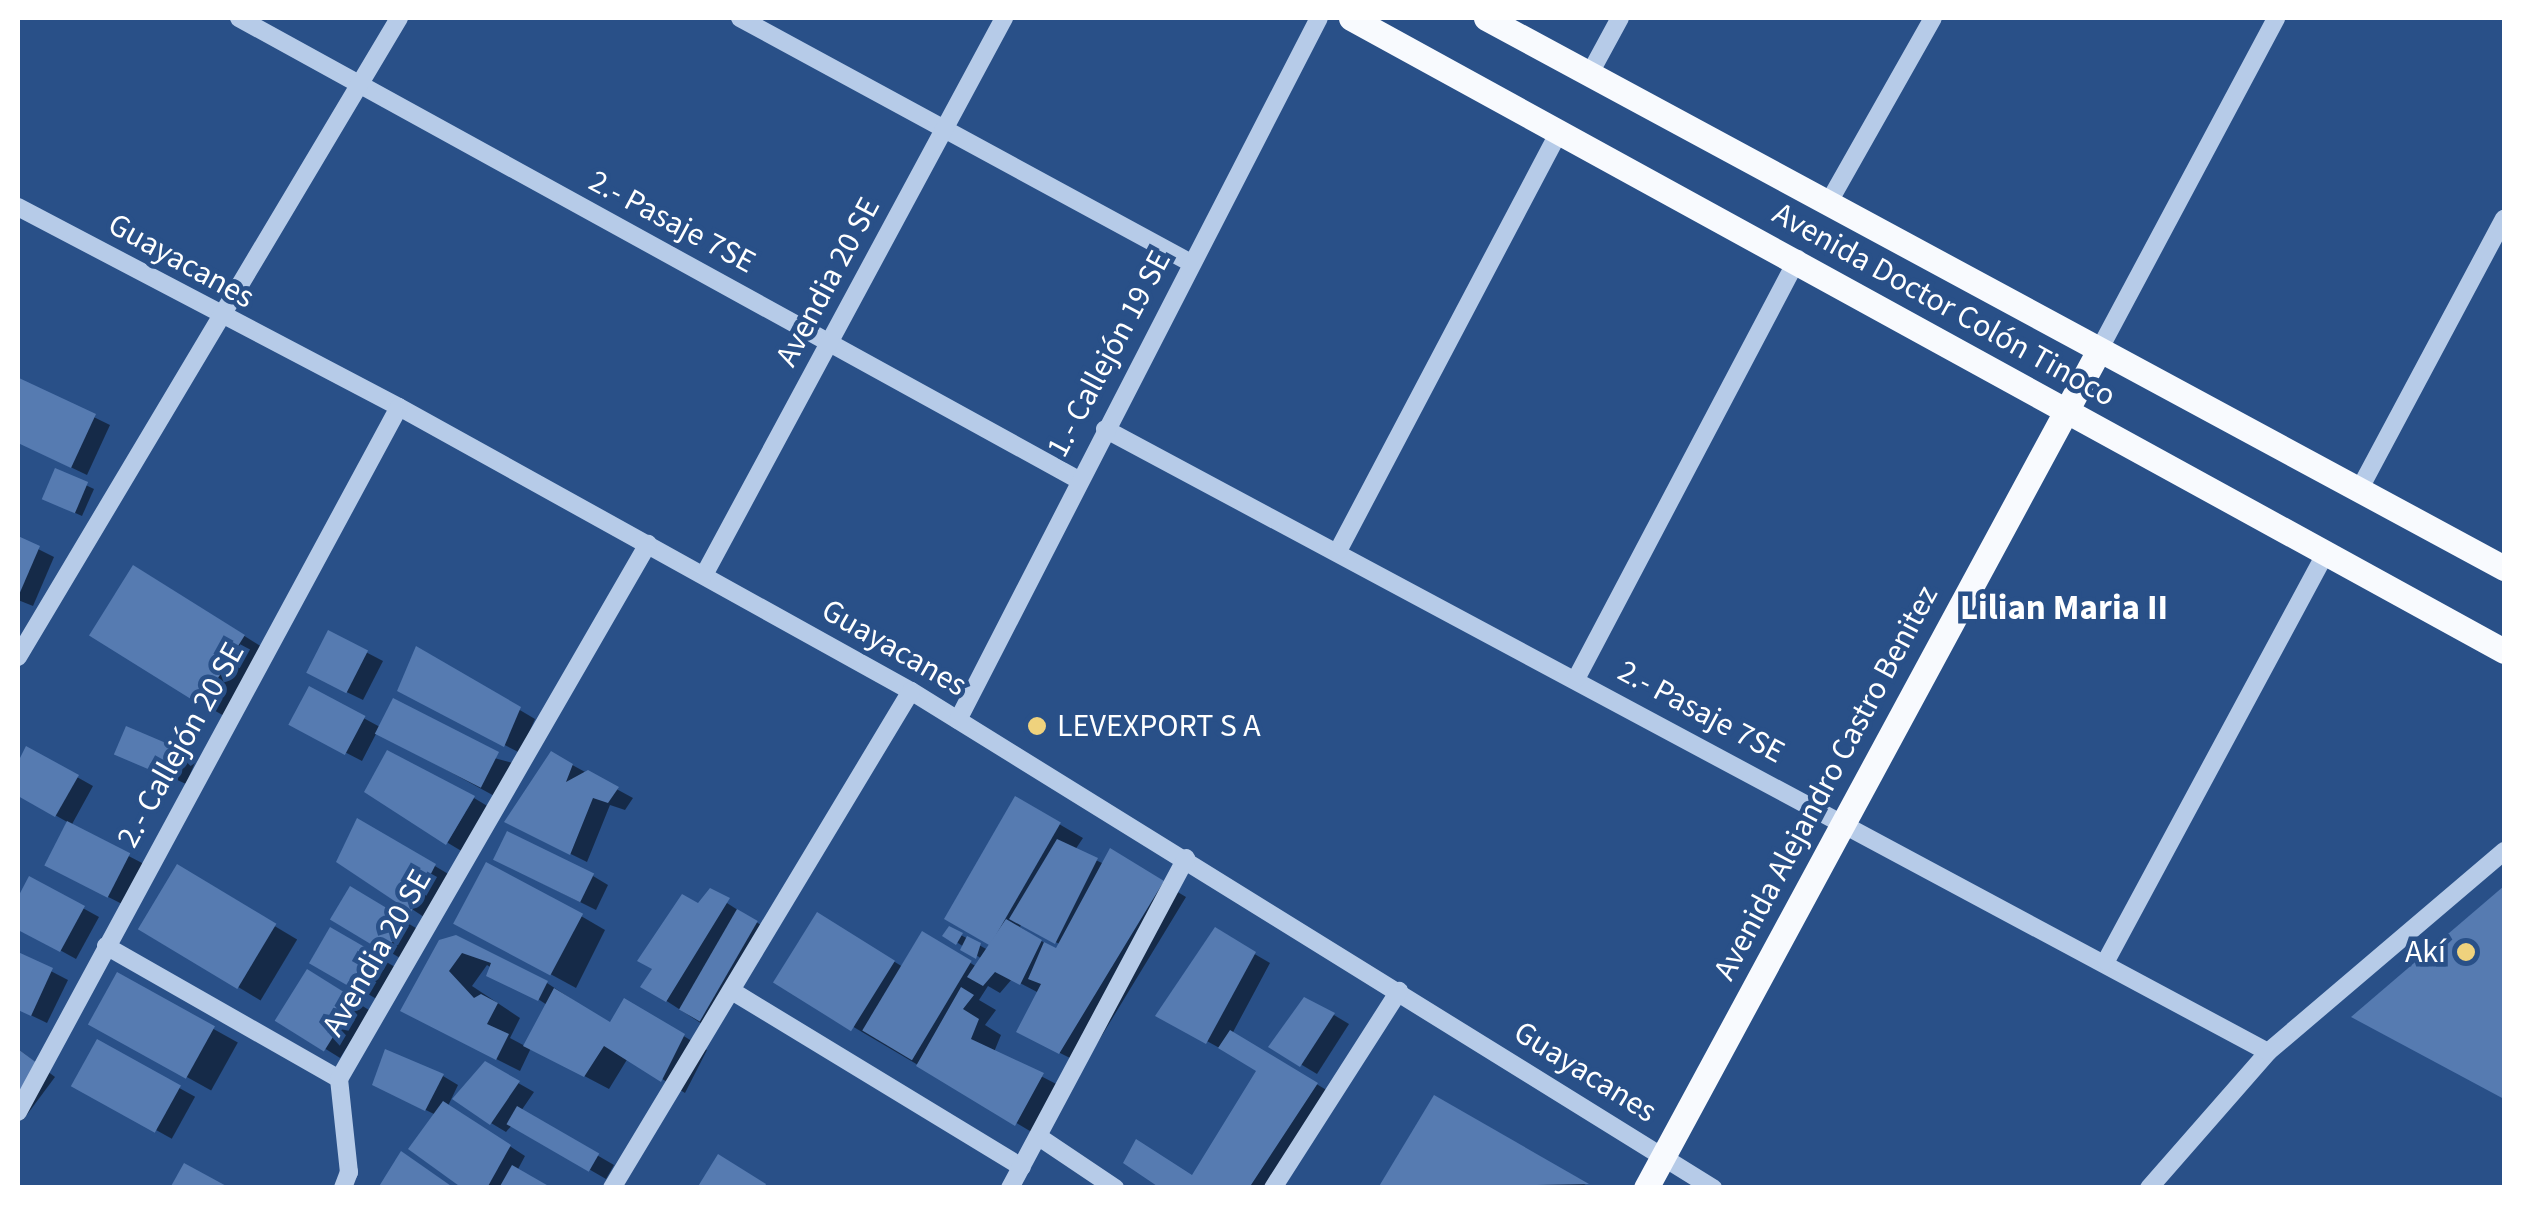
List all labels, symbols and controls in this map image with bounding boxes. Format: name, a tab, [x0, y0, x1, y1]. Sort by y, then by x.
street label: 2.- Pasaje 7SE	[582, 162, 762, 282]
street label: Avendia 20 SE	[767, 191, 889, 373]
street label: Avenida Doctor Colón Tinoco	[1766, 195, 2122, 415]
street label: Guayacanes	[101, 205, 261, 317]
street label: 1.- Callejón 19 SE	[1038, 244, 1180, 464]
street label: Avenida Alejandro Castro Benitez	[1705, 579, 1947, 987]
district label: Lilian Maria II	[1960, 587, 2168, 629]
street label: Guayacanes	[815, 591, 973, 705]
street label: 2.- Callejón 20 SE	[109, 636, 253, 854]
street label: 2.- Pasaje 7SE	[1611, 652, 1791, 772]
place label: LEVEXPORT S A	[1057, 707, 1261, 745]
marker: LEVEXPORT S A	[1026, 715, 1048, 737]
street label: Avendia 20 SE	[314, 863, 440, 1043]
place label: Akí	[2405, 933, 2446, 971]
marker: Akí	[2455, 941, 2477, 963]
street label: Guayacanes	[1507, 1013, 1663, 1131]

